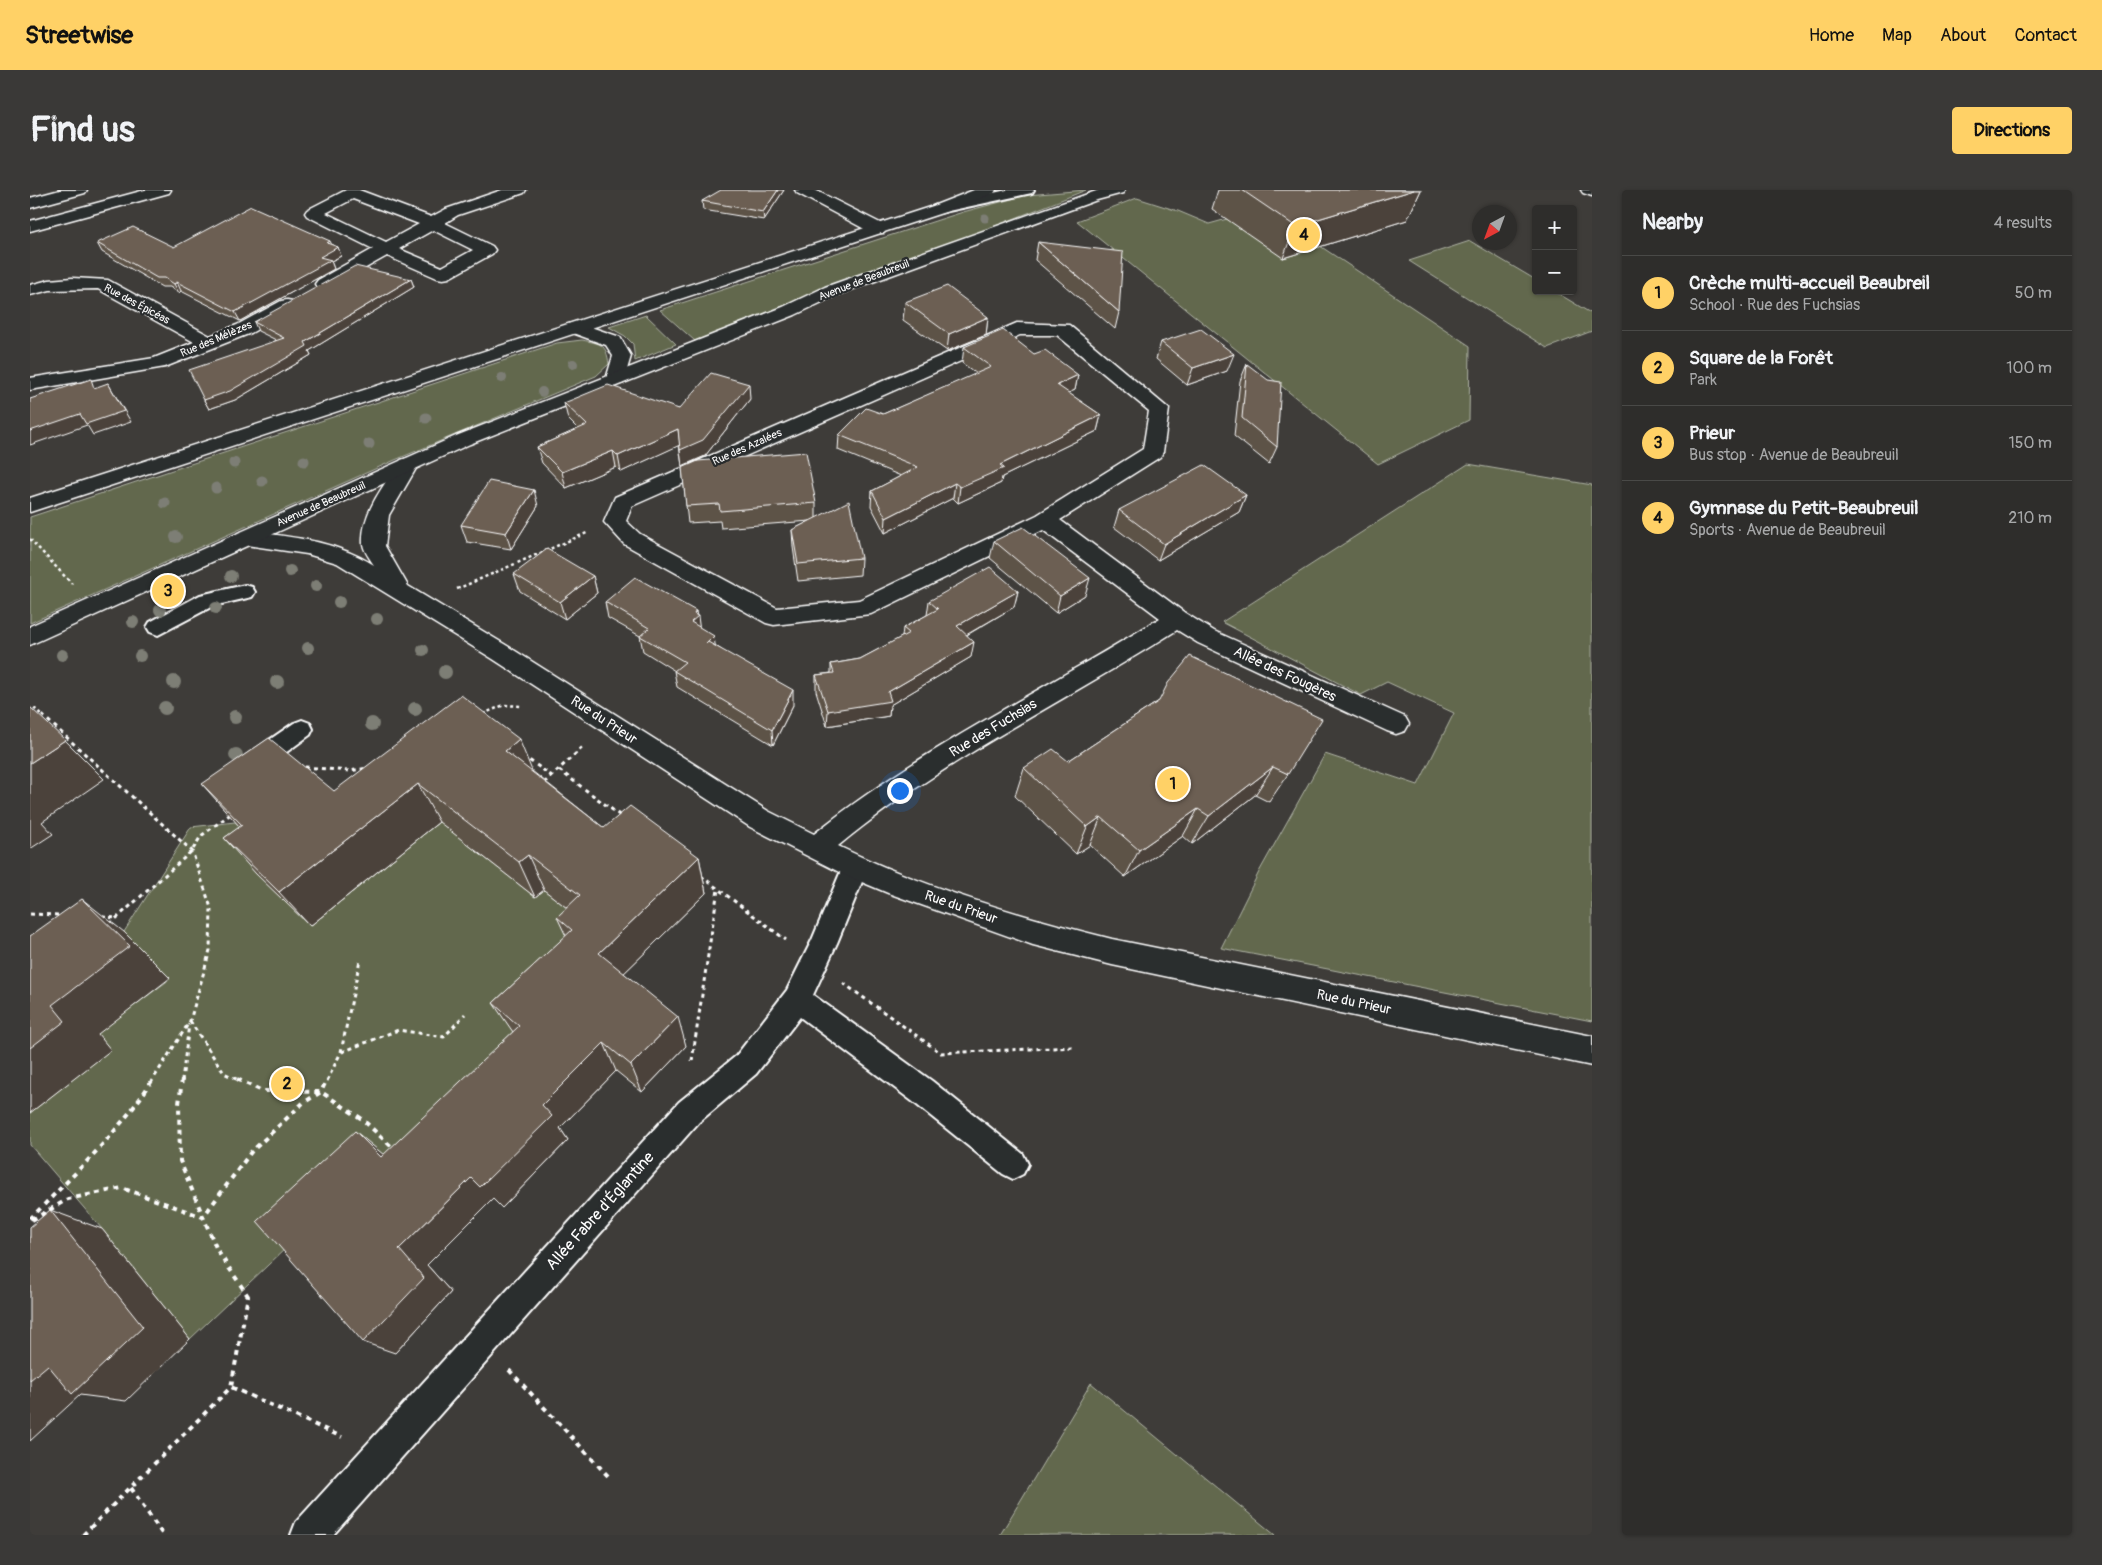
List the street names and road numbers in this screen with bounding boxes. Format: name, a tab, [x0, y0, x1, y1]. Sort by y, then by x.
street label: Avenue de Beaubreuil	[817, 257, 911, 303]
street label: Rue des Épicéas	[102, 281, 172, 327]
street label: Rue des Mélèzes	[178, 318, 254, 360]
street label: Rue des Azalées	[710, 426, 784, 468]
street label: Avenue de Beaubreuil	[274, 478, 368, 530]
street label: Allée des Fougères	[1231, 643, 1340, 705]
street label: Rue du Prieur	[568, 692, 640, 748]
street label: Rue des Fuchsias	[946, 695, 1040, 761]
street label: Rue du Prieur	[922, 887, 1000, 927]
street label: Rue du Prieur	[1315, 986, 1393, 1018]
street label: Allée Fabre d'Églantine	[542, 1148, 658, 1274]

